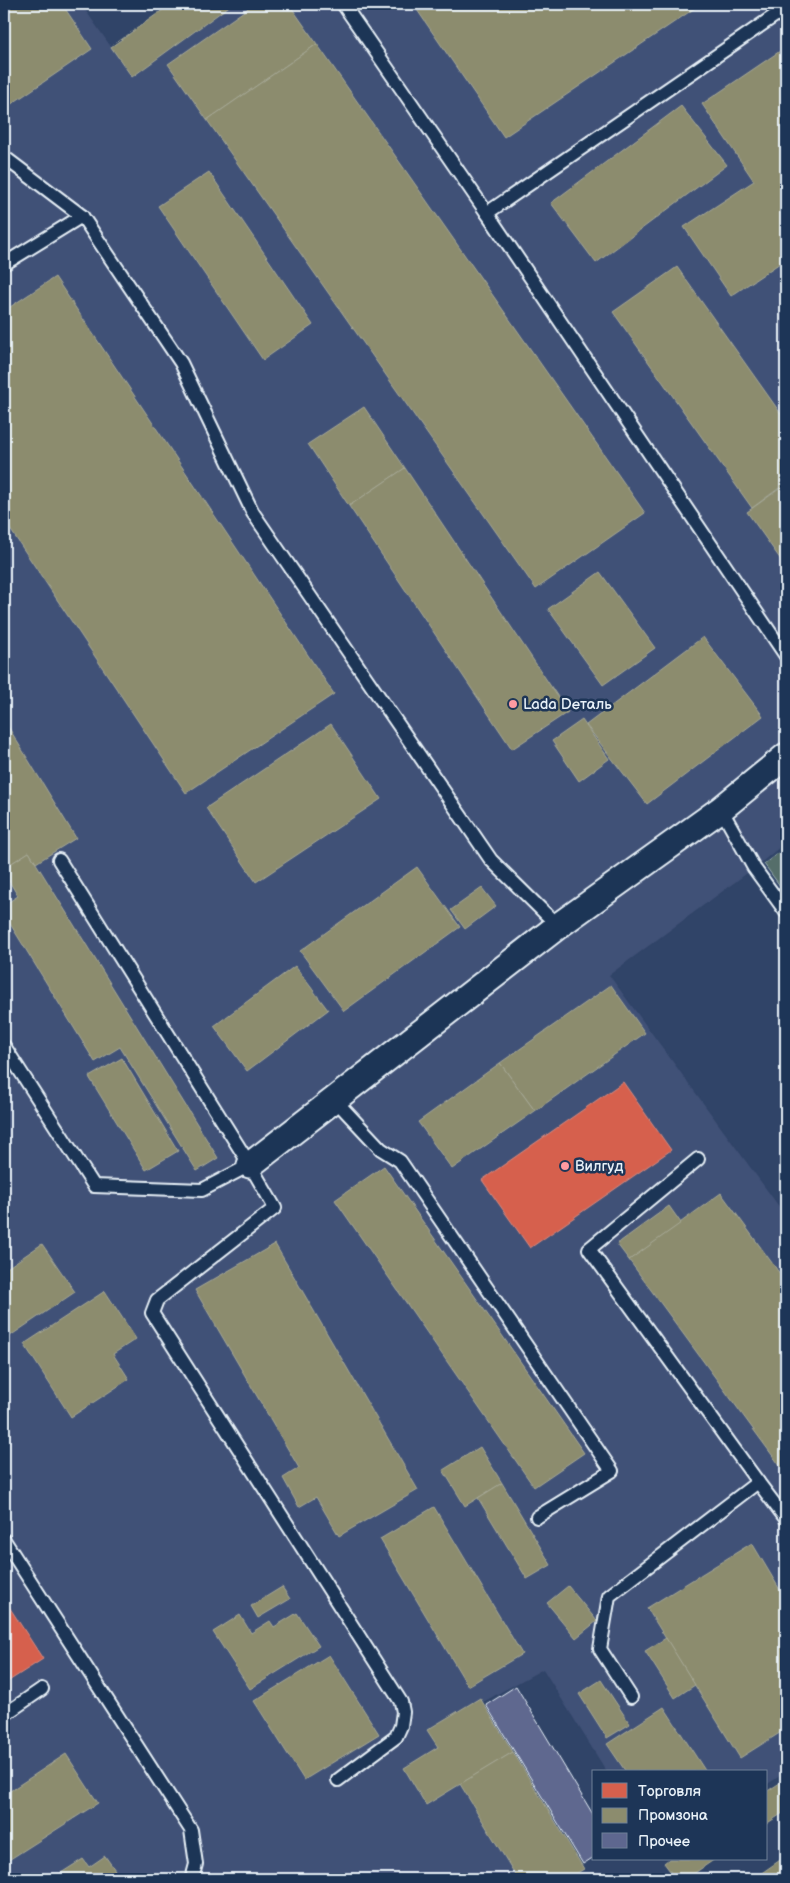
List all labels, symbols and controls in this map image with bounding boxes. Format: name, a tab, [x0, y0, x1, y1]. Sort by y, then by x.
place label: Lada Dеталь	[523, 695, 612, 714]
marker: Lada Dеталь	[507, 698, 519, 710]
place label: Вилгуд	[575, 1157, 623, 1176]
marker: Вилгуд	[559, 1160, 571, 1172]
legend	[592, 1770, 768, 1860]
text: Торговля	[638, 1782, 701, 1801]
text: Промзона	[638, 1806, 708, 1825]
text: Прочее	[638, 1832, 690, 1851]

